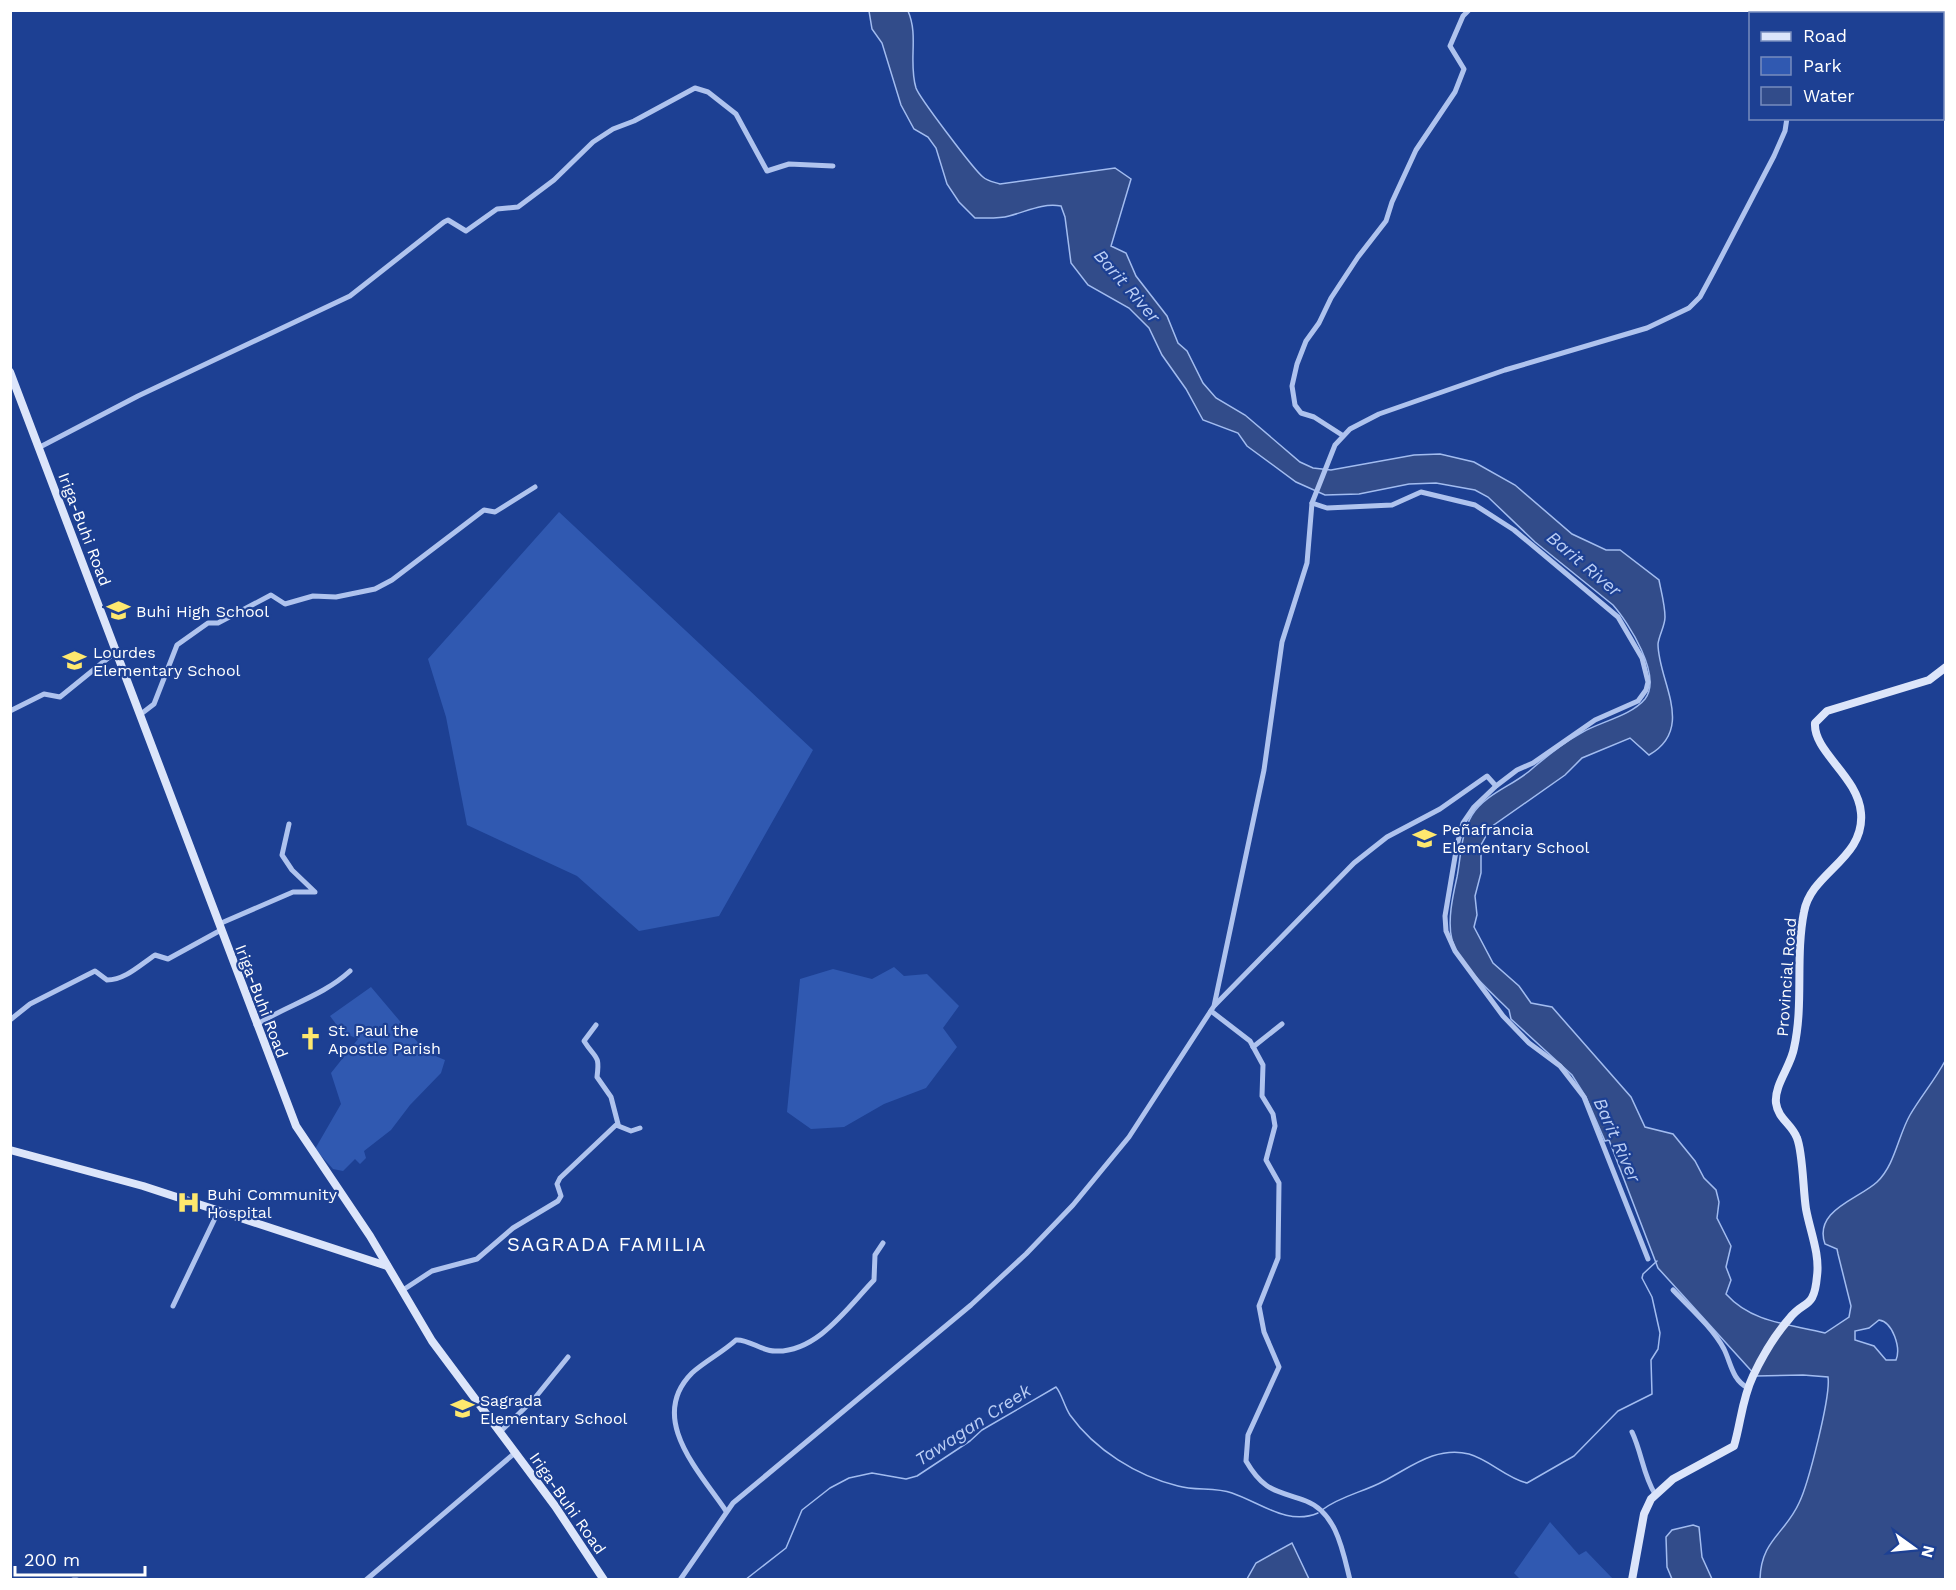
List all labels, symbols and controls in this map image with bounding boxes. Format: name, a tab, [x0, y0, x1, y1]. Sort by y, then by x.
legend	[1749, 12, 1944, 120]
text: Road	[1803, 25, 1847, 46]
text: Park	[1803, 55, 1842, 76]
text: Water	[1803, 85, 1855, 106]
water label: Barit River	[1090, 245, 1166, 327]
street label: Iriga-Buhi Road	[54, 470, 115, 589]
water label: Barit River	[1543, 527, 1626, 601]
school or university icon: Buhi High School	[105, 598, 131, 624]
place label: Buhi High School	[136, 602, 269, 621]
place label: Lourdes Elementary School	[93, 643, 241, 680]
school or university icon: Lourdes Elementary School	[62, 648, 88, 674]
place label: Peñafrancia Elementary School	[1442, 820, 1590, 857]
school or university icon: Peñafrancia Elementary School	[1411, 825, 1437, 851]
street label: Provincial Road	[1773, 917, 1800, 1037]
street label: Iriga-Buhi Road	[231, 942, 292, 1061]
place label: St. Paul the Apostle Parish	[328, 1021, 441, 1058]
church icon: St. Paul the Apostle Parish	[297, 1026, 323, 1052]
water label: Barit River	[1590, 1094, 1646, 1186]
place label: Buhi Community Hospital	[207, 1185, 338, 1222]
hospital icon: Buhi Community Hospital	[176, 1190, 202, 1216]
district label: SAGRADA FAMILIA	[507, 1232, 707, 1256]
water label: Tawagan Creek	[911, 1379, 1036, 1470]
place label: Sagrada Elementary School	[480, 1391, 628, 1428]
school or university icon: Sagrada Elementary School	[449, 1396, 475, 1422]
street label: Iriga-Buhi Road	[525, 1449, 610, 1558]
north arrow	[1884, 1518, 1944, 1578]
scale bar	[15, 1539, 146, 1577]
text: N	[1917, 1544, 1939, 1560]
text: 200 m	[24, 1549, 80, 1570]

